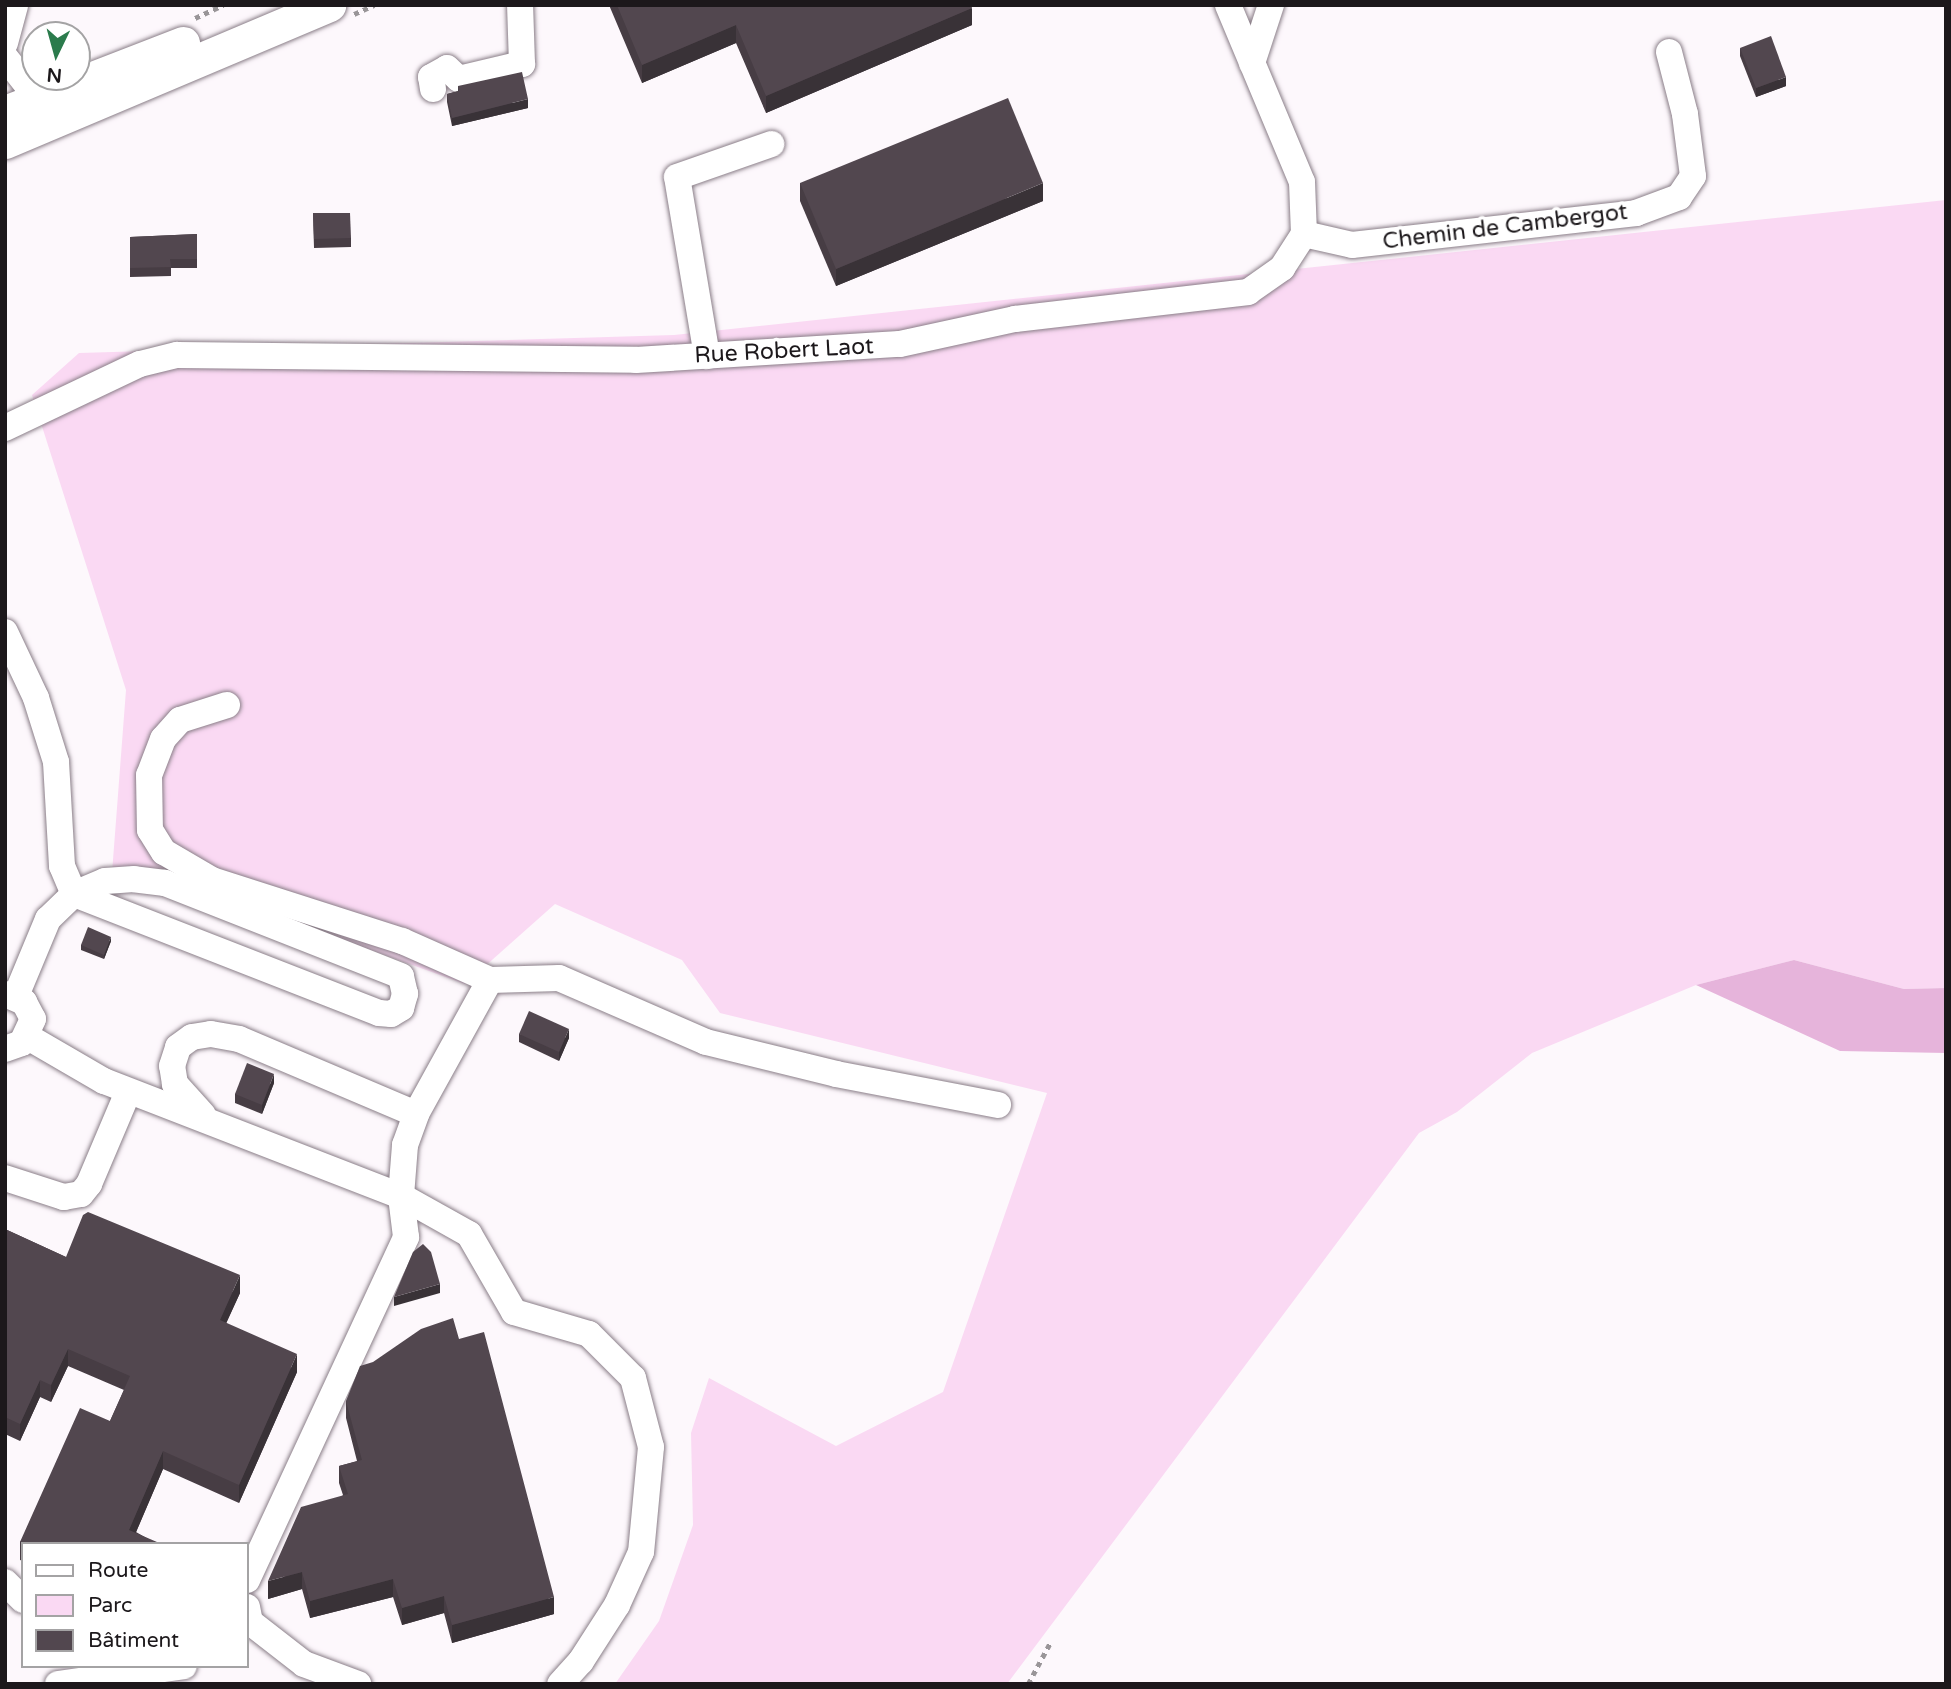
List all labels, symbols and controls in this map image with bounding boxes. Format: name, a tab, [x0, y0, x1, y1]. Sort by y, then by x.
north arrow	[21, 21, 91, 91]
text: N	[46, 63, 63, 87]
street label: Chemin de Cambergot	[1381, 198, 1629, 256]
street label: Rue Robert Laot	[694, 333, 874, 369]
legend	[21, 1542, 248, 1668]
text: Route	[88, 1558, 148, 1583]
text: Parc	[88, 1593, 132, 1618]
text: Bâtiment	[88, 1628, 179, 1653]

